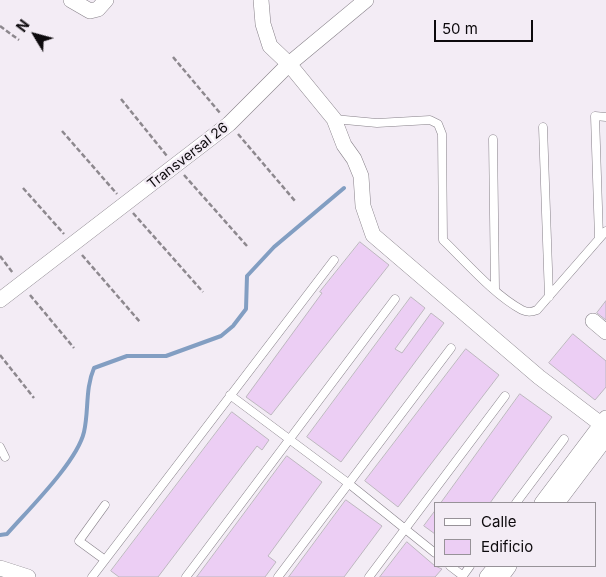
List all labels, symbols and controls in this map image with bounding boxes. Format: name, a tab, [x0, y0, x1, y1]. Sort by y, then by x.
north arrow	[10, 10, 60, 60]
scale bar	[436, 10, 535, 42]
text: N	[13, 16, 33, 35]
text: 50 m	[442, 19, 478, 38]
street label: Transversal 26	[144, 119, 232, 193]
legend	[434, 502, 596, 567]
text: Calle	[481, 512, 516, 531]
text: Edificio	[481, 537, 533, 556]

